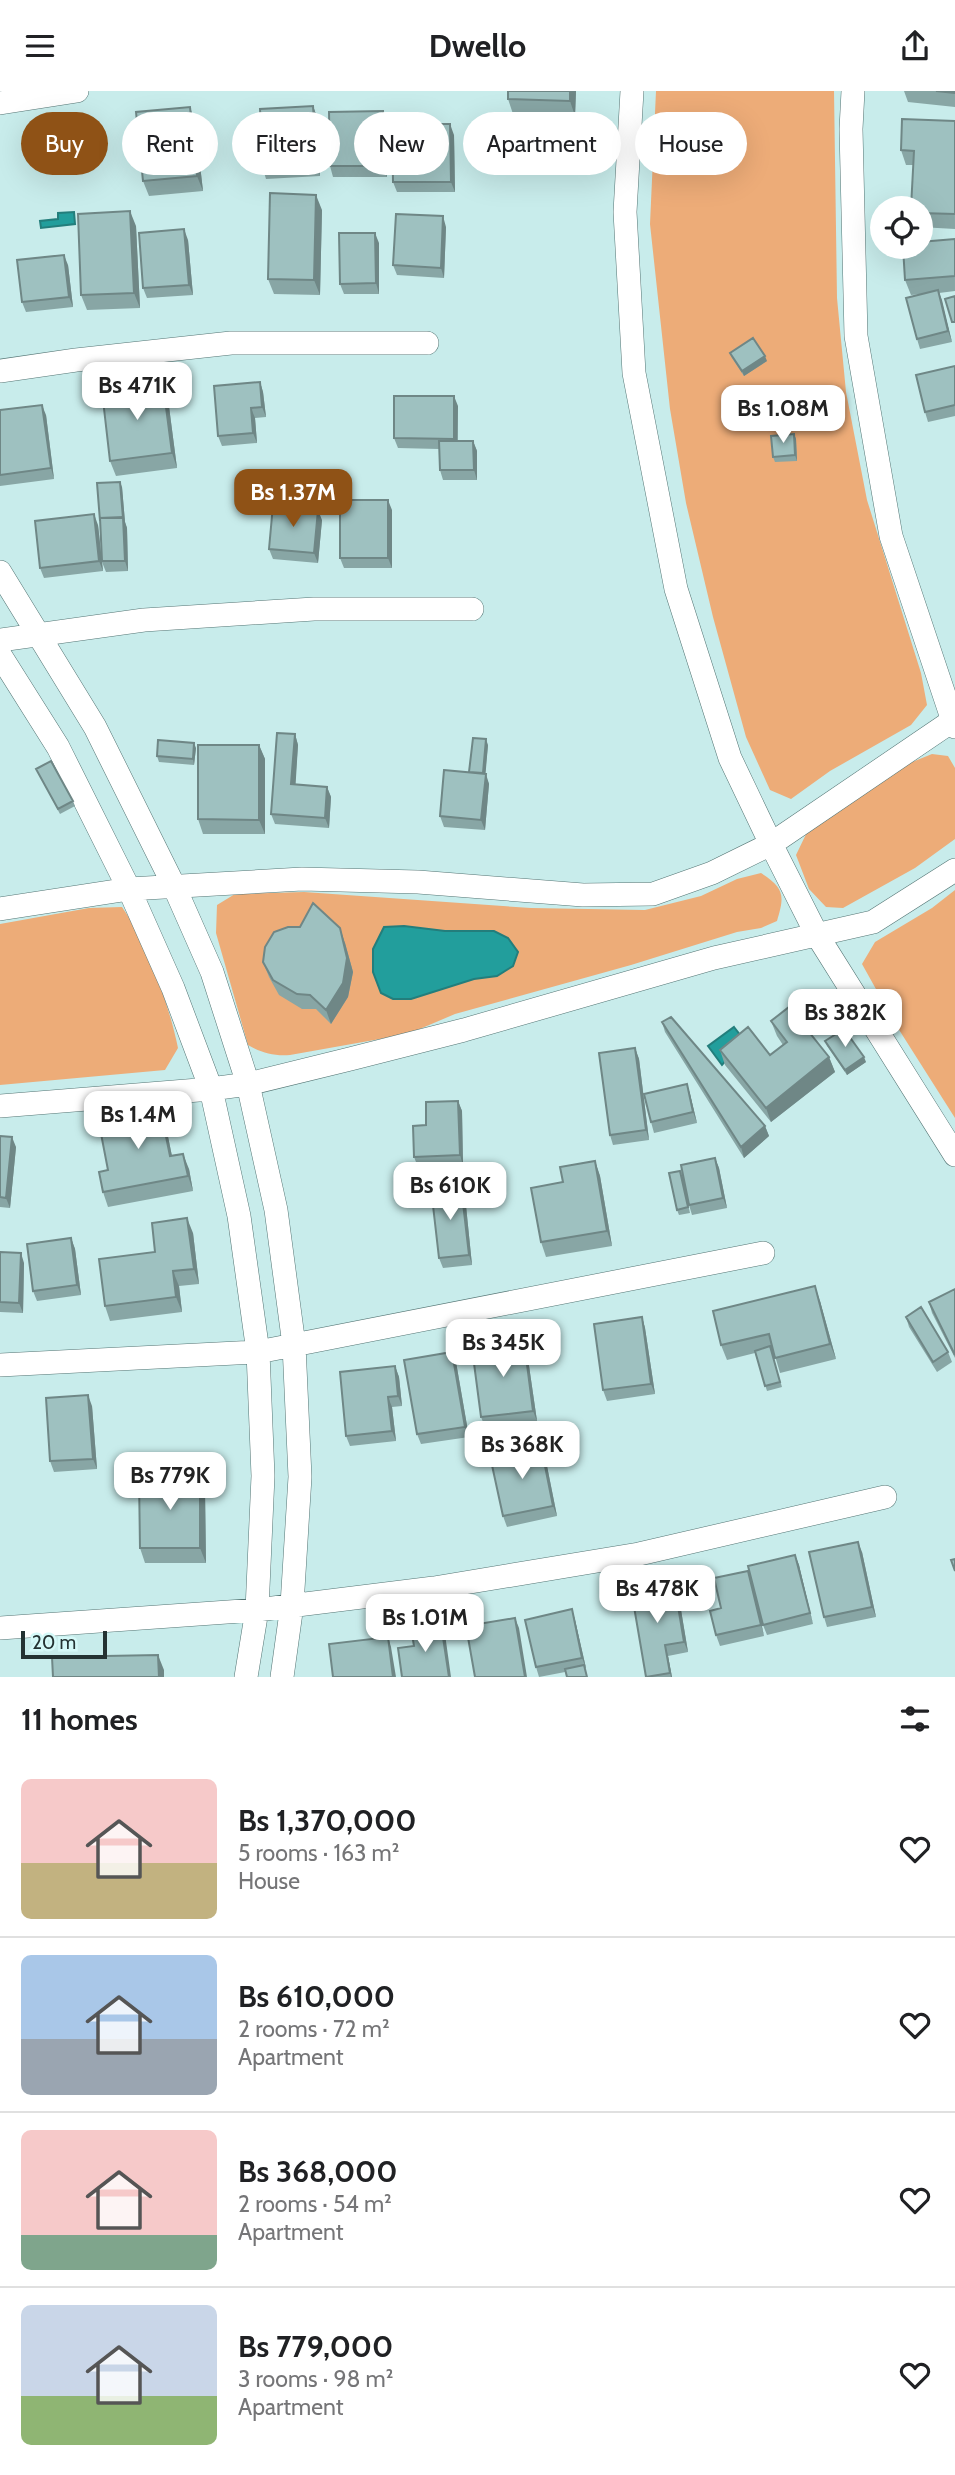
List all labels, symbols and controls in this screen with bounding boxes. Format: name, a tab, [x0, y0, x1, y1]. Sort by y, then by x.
text: Dwello	[429, 26, 526, 65]
icon: menu	[21, 27, 59, 65]
icon: share	[896, 27, 934, 65]
chip: Buy	[21, 112, 108, 175]
chip: Rent	[122, 112, 218, 175]
chip: Filters	[232, 112, 340, 175]
chip: New	[354, 112, 449, 175]
chip: Apartment	[463, 112, 621, 175]
chip: House	[635, 112, 747, 175]
map controls	[870, 196, 933, 259]
button: locate	[870, 196, 933, 259]
pin: Bs 471K	[72, 363, 202, 422]
text: Bs 471K	[98, 371, 176, 399]
pin: Bs 1.08M	[711, 385, 855, 445]
text: Bs 1.08M	[737, 394, 829, 422]
pin: Bs 1.37M	[221, 469, 365, 529]
text: Bs 1.37M	[250, 478, 336, 506]
pin: Bs 382K	[780, 989, 910, 1049]
text: Bs 382K	[804, 998, 886, 1026]
pin: Bs 1.4M	[73, 1091, 203, 1151]
text: Bs 1.4M	[100, 1100, 176, 1128]
pin: Bs 610K	[385, 1163, 515, 1222]
text: Bs 610K	[409, 1171, 491, 1199]
pin: Bs 345K	[438, 1319, 568, 1379]
text: Bs 345K	[462, 1328, 544, 1356]
pin: Bs 368K	[457, 1421, 587, 1481]
text: Bs 368K	[481, 1430, 563, 1458]
pin: Bs 779K	[105, 1453, 235, 1512]
text: Bs 779K	[130, 1461, 210, 1489]
pin: Bs 478K	[592, 1565, 722, 1625]
text: Bs 478K	[615, 1574, 699, 1602]
pin: Bs 1.01M	[353, 1595, 497, 1654]
text: Bs 1.01M	[382, 1603, 468, 1631]
scale bar	[21, 1628, 107, 1660]
text: 20 m	[32, 1631, 76, 1654]
icon: filters	[896, 1700, 934, 1738]
text: 11 homes	[21, 1701, 138, 1738]
text: Bs 1,370,000	[238, 1802, 416, 1839]
icon: home	[77, 1807, 161, 1891]
icon: heart	[896, 1830, 934, 1868]
text: 5 rooms · 163 m²	[238, 1839, 399, 1867]
text: House	[238, 1867, 300, 1895]
text: Bs 610,000	[238, 1978, 395, 2015]
icon: home	[77, 1983, 161, 2067]
icon: heart	[896, 2006, 934, 2044]
text: 2 rooms · 72 m²	[238, 2015, 390, 2043]
text: Apartment	[238, 2043, 343, 2071]
text: Bs 368,000	[238, 2153, 397, 2190]
icon: home	[77, 2158, 161, 2242]
icon: heart	[896, 2181, 934, 2219]
text: 2 rooms · 54 m²	[238, 2190, 392, 2218]
text: Apartment	[238, 2218, 343, 2246]
text: Bs 779,000	[238, 2328, 393, 2365]
icon: home	[77, 2333, 161, 2417]
icon: heart	[896, 2356, 934, 2394]
text: 3 rooms · 98 m²	[238, 2365, 393, 2393]
text: Apartment	[238, 2393, 343, 2421]

